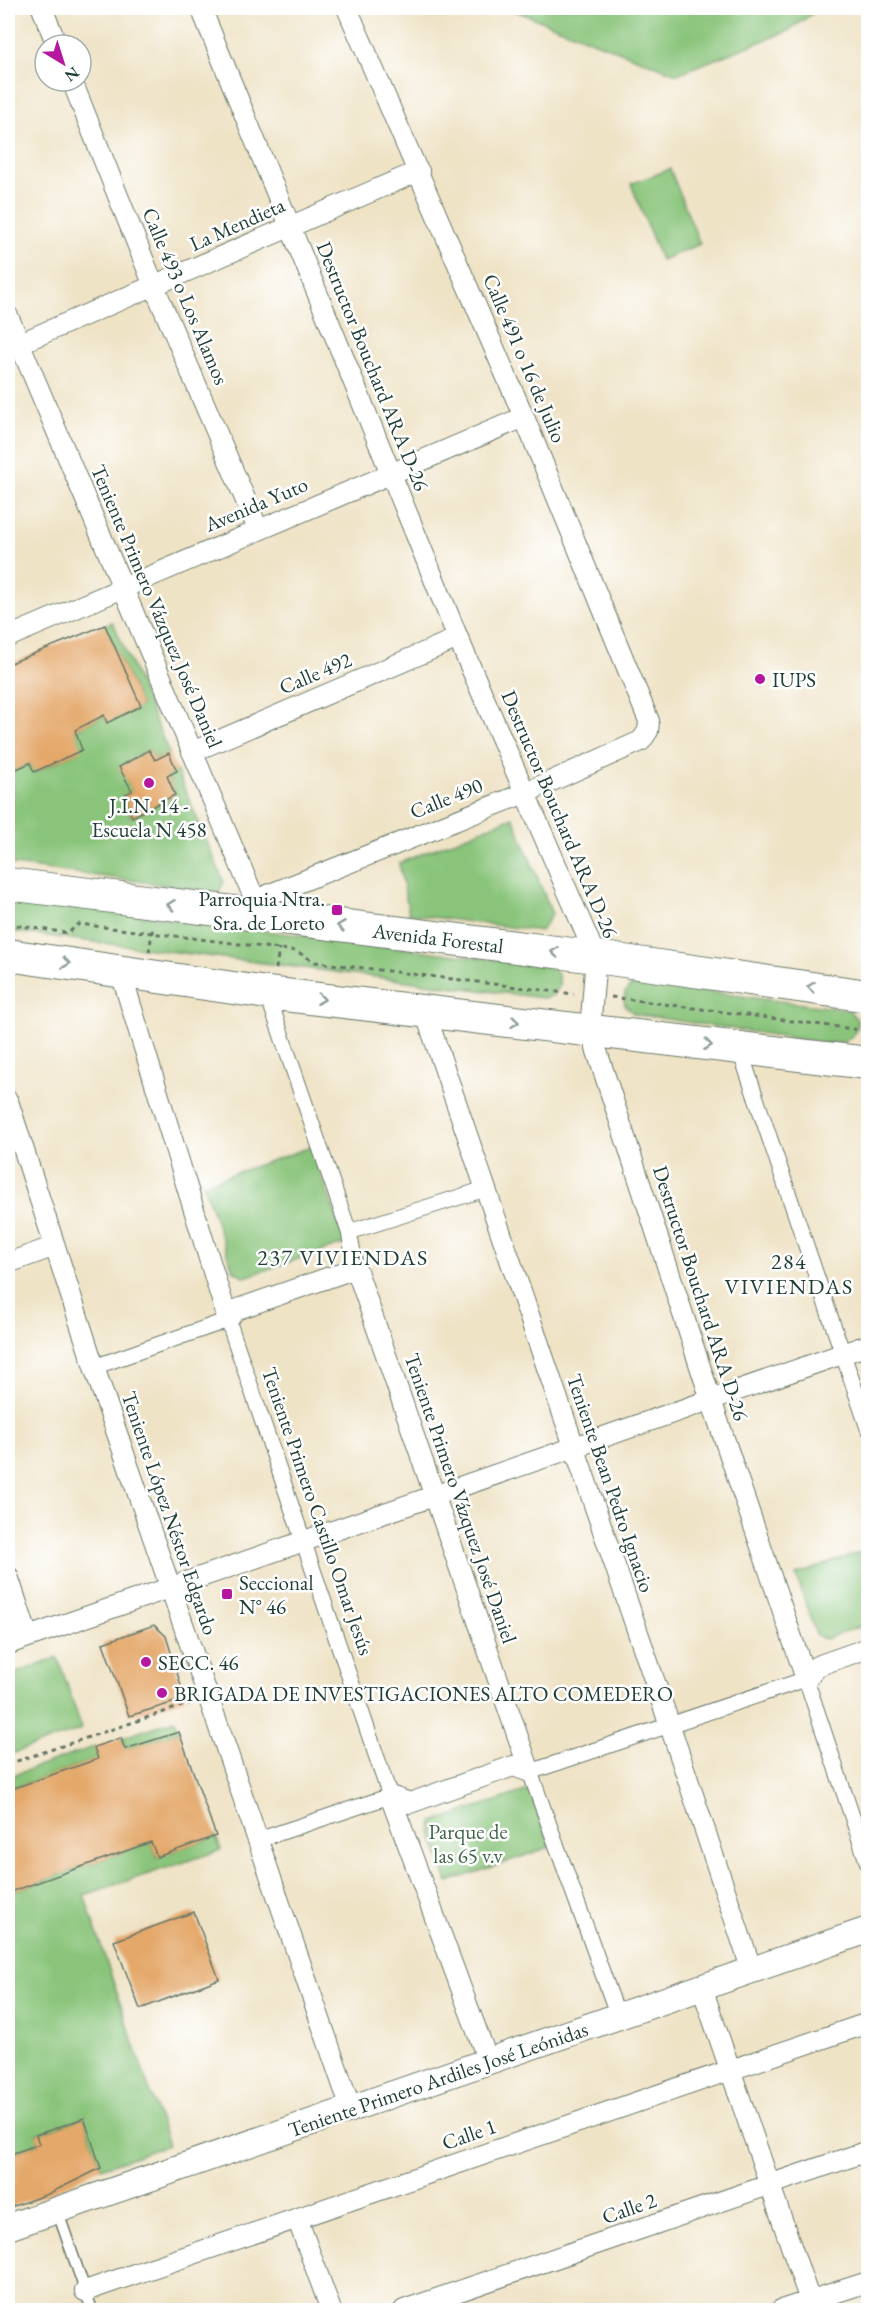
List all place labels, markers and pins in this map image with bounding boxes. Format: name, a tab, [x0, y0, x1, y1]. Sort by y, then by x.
place label: IUPS	[772, 666, 816, 693]
marker: IUPS	[753, 672, 767, 686]
marker: J.I.N. 14 - Escuela N 458	[142, 776, 156, 790]
place label: J.I.N. 14 - Escuela N 458	[91, 792, 207, 843]
place label: Parroquia Ntra. Sra. de Loreto	[198, 885, 325, 936]
marker: Parroquia Ntra. Sra. de Loreto	[330, 903, 344, 917]
place label: Seccional N° 46	[239, 1569, 313, 1620]
marker: Seccional N° 46	[220, 1587, 234, 1601]
place label: SECC. 46	[158, 1649, 239, 1676]
marker: SECC. 46	[139, 1655, 153, 1669]
place label: BRIGADA DE INVESTIGACIONES ALTO COMEDERO	[174, 1680, 673, 1707]
marker: BRIGADA DE INVESTIGACIONES ALTO COMEDERO	[155, 1686, 169, 1700]

